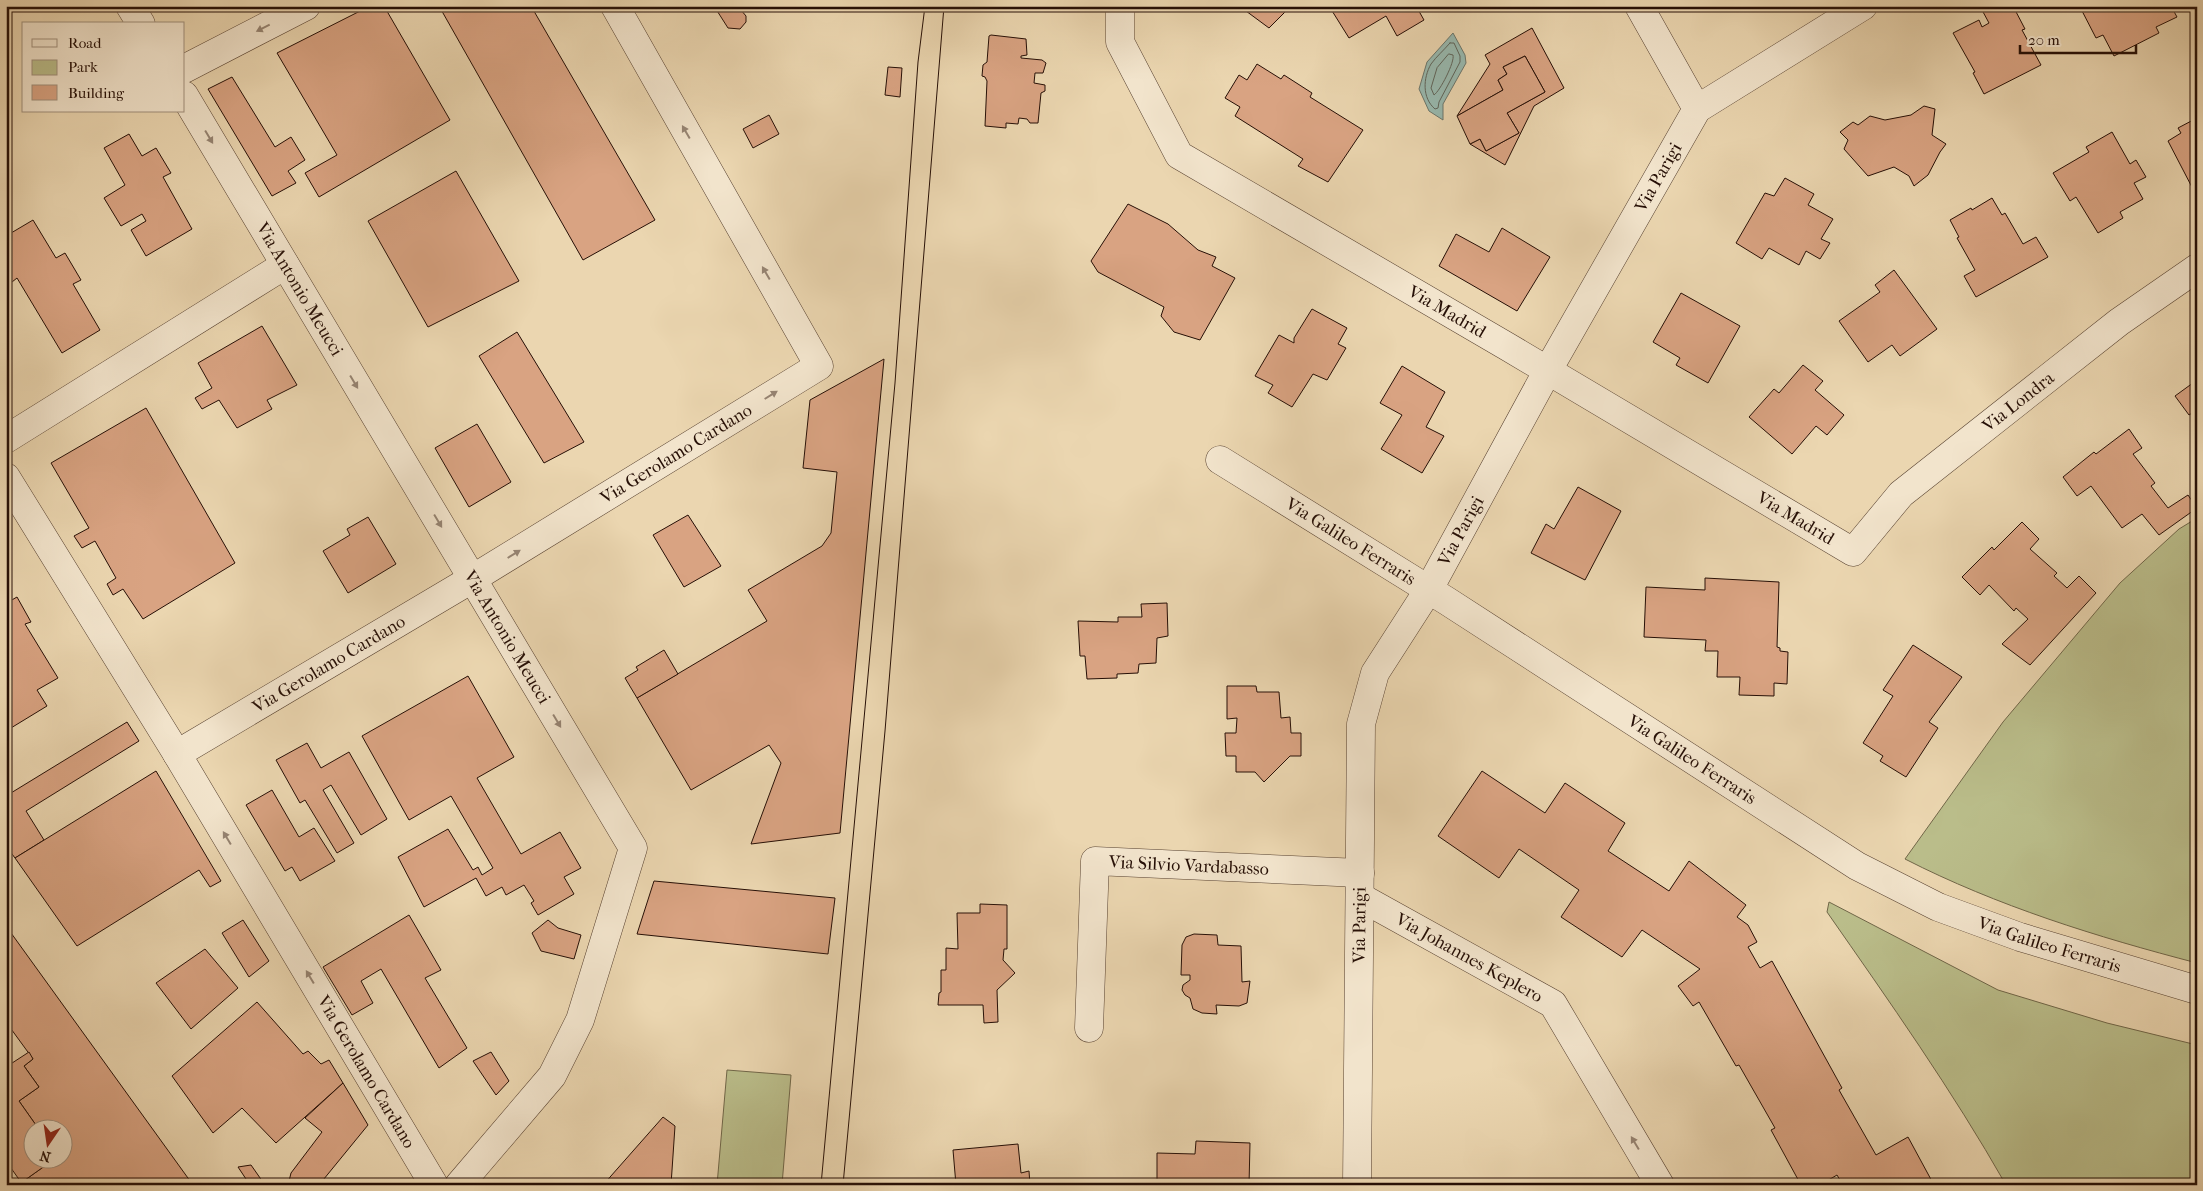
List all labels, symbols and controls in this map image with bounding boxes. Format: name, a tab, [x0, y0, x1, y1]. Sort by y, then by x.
legend	[22, 22, 185, 112]
scale bar	[2020, 22, 2137, 54]
one-way arrow	[256, 24, 270, 32]
text: 20 m	[2028, 31, 2060, 49]
text: Road	[68, 34, 102, 52]
text: Park	[68, 58, 98, 76]
text: Building	[68, 84, 125, 102]
one-way arrow	[682, 125, 691, 138]
one-way arrow	[204, 130, 213, 143]
street label: Via Parigi	[1630, 139, 1687, 217]
street label: Via Antonio Meucci	[251, 218, 348, 360]
one-way arrow	[762, 267, 771, 280]
street label: Via Madrid	[1403, 281, 1490, 343]
street label: Via Londra	[1978, 367, 2059, 437]
one-way arrow	[350, 375, 359, 388]
one-way arrow	[765, 391, 778, 400]
street label: Via Gerolamo Cardano	[596, 400, 756, 509]
street label: Via Madrid	[1752, 487, 1838, 550]
street label: Via Parigi	[1433, 492, 1489, 570]
street label: Via Galileo Ferraris	[1281, 493, 1420, 590]
one-way arrow	[433, 515, 442, 528]
one-way arrow	[507, 549, 520, 558]
street label: Via Antonio Meucci	[458, 566, 555, 708]
street label: Via Gerolamo Cardano	[248, 611, 409, 718]
street label: Via Galileo Ferraris	[1623, 710, 1760, 809]
one-way arrow	[552, 714, 561, 727]
one-way arrow	[223, 831, 232, 844]
street label: Via Silvio Vardabasso	[1107, 852, 1269, 880]
street label: Via Parigi	[1349, 886, 1371, 964]
street label: Via Johannes Keplero	[1391, 908, 1546, 1007]
street label: Via Galileo Ferraris	[1974, 912, 2124, 978]
one-way arrow	[306, 971, 315, 984]
street label: Via Gerolamo Cardano	[312, 991, 420, 1152]
north arrow	[22, 1118, 72, 1168]
one-way arrow	[1631, 1136, 1640, 1149]
text: N	[38, 1147, 52, 1166]

